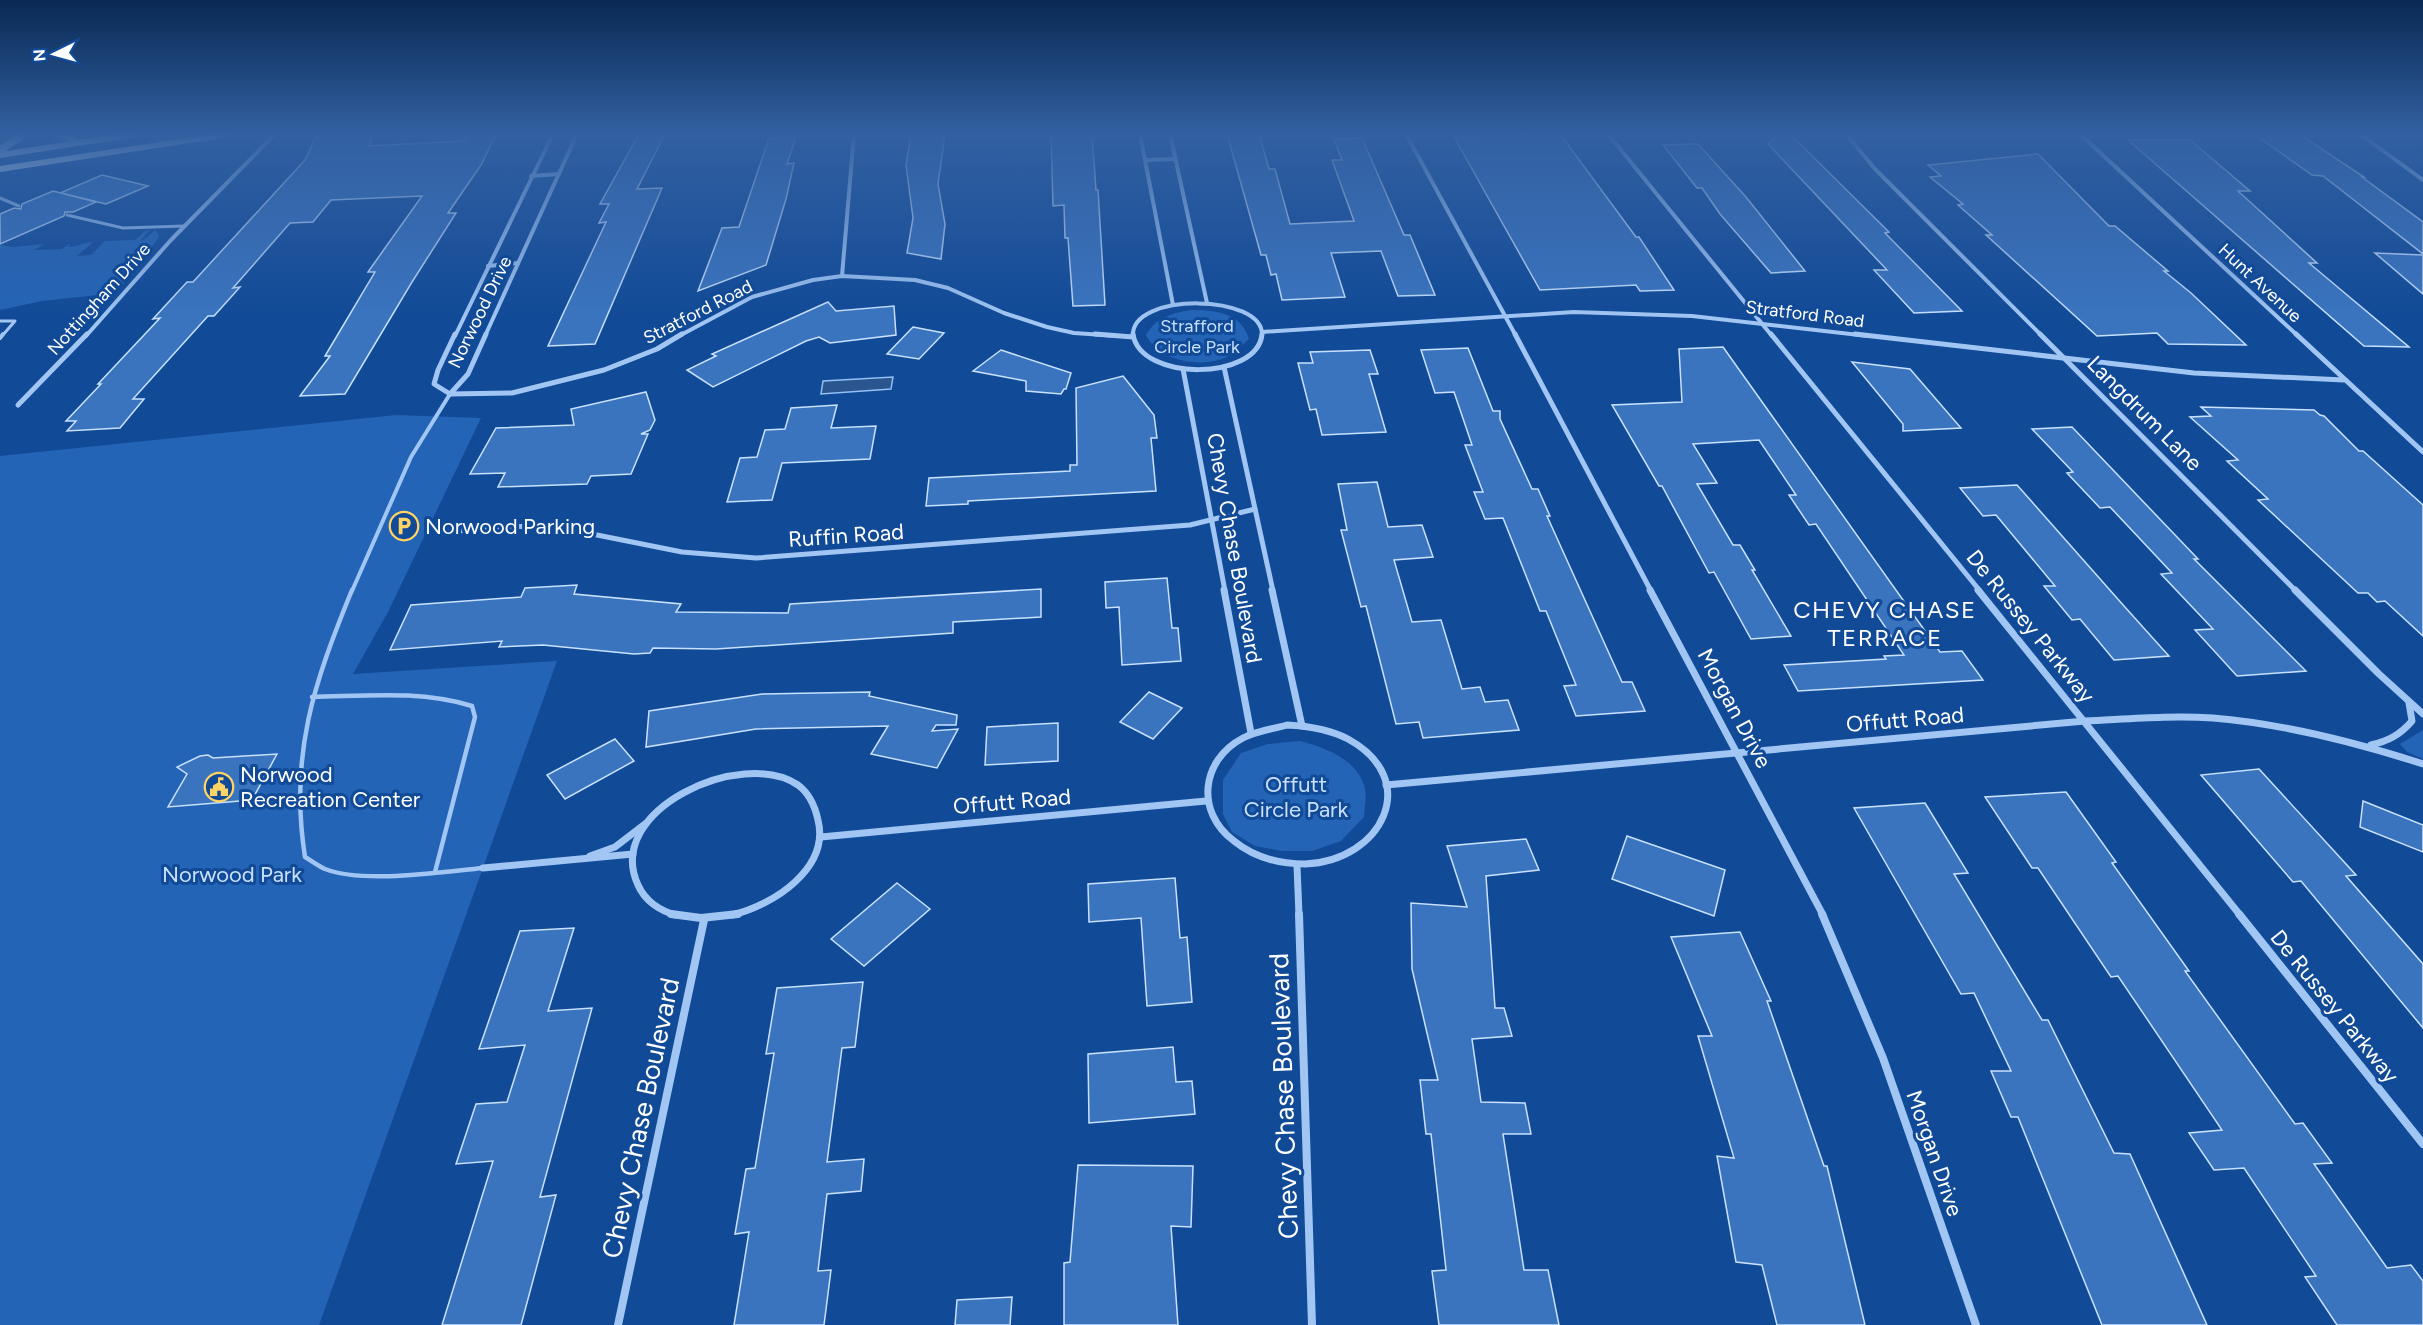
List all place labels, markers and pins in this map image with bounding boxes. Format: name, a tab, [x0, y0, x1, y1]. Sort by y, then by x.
parking icon: Norwood Parking	[388, 510, 420, 542]
place label: Norwood Parking	[425, 513, 595, 540]
place label: Norwood Recreation Center	[240, 761, 421, 813]
public building icon: Norwood Recreation Center	[203, 771, 235, 803]

